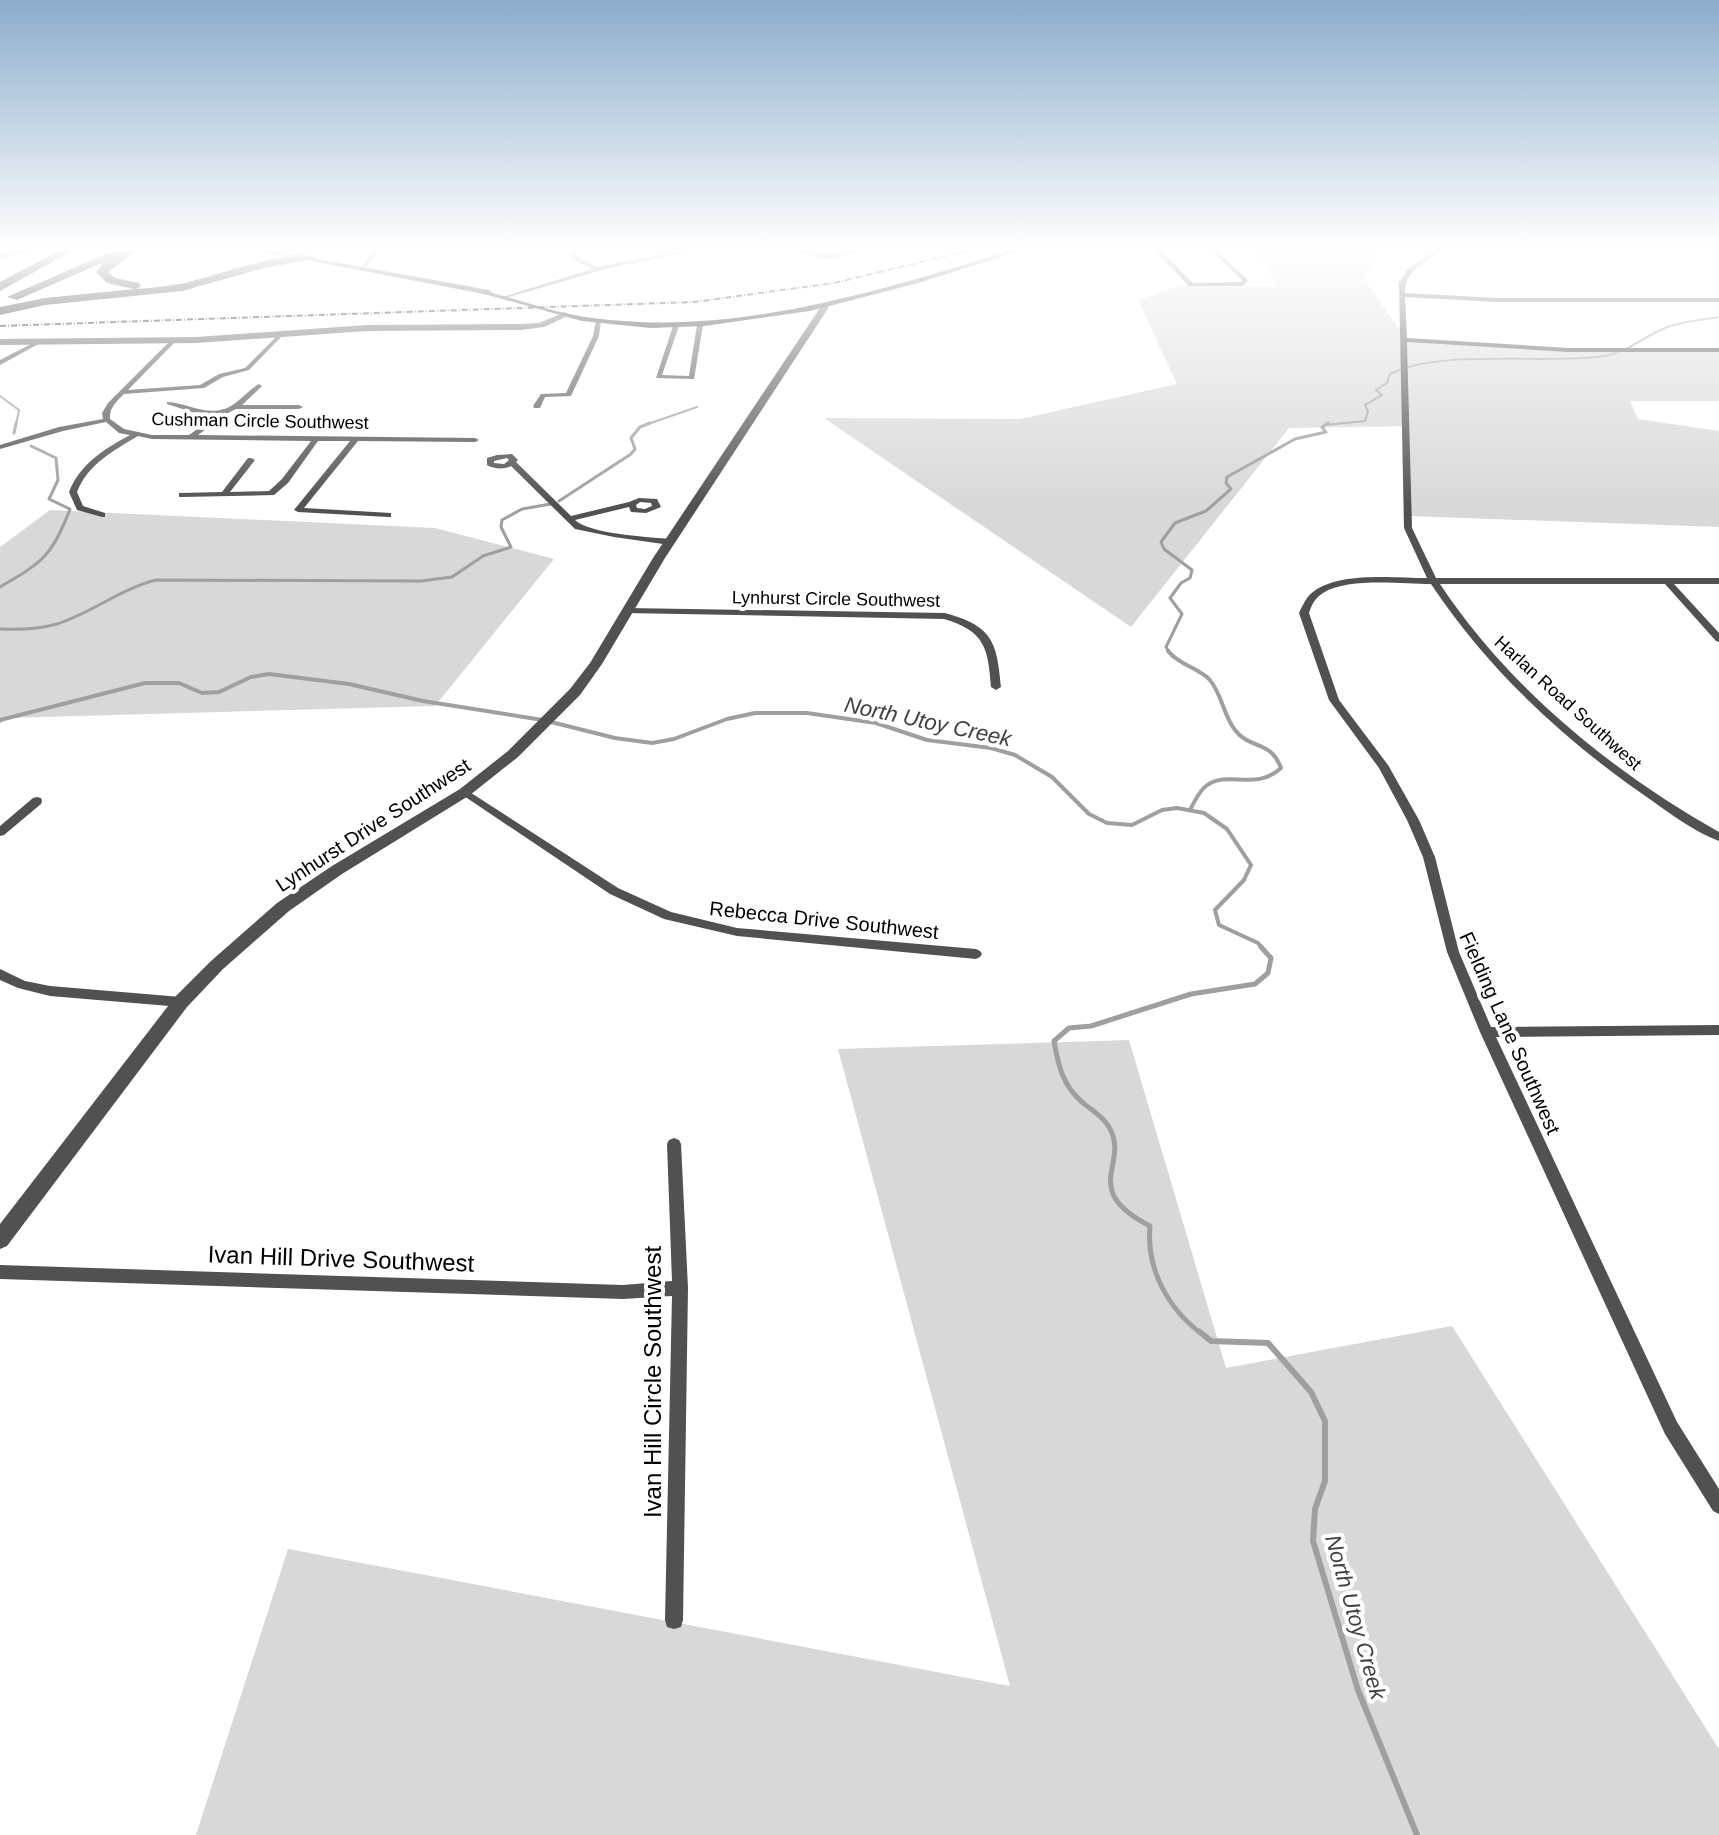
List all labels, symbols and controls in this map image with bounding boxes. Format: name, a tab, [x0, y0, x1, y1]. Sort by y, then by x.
street label: Cushman Circle Southwest	[151, 409, 369, 433]
street label: Lynhurst Circle Southwest	[732, 587, 940, 611]
street label: Harlan Road Southwest	[1491, 632, 1645, 774]
water label: North Utoy Creek	[842, 692, 1015, 752]
street label: Lynhurst Drive Southwest	[272, 754, 475, 896]
street label: Rebecca Drive Southwest	[708, 897, 940, 943]
street label: Fielding Lane Southwest	[1455, 928, 1565, 1138]
street label: Ivan Hill Drive Southwest	[207, 1240, 475, 1277]
street label: Ivan Hill Circle Southwest	[639, 1246, 666, 1518]
water label: North Utoy Creek	[1320, 1532, 1391, 1703]

